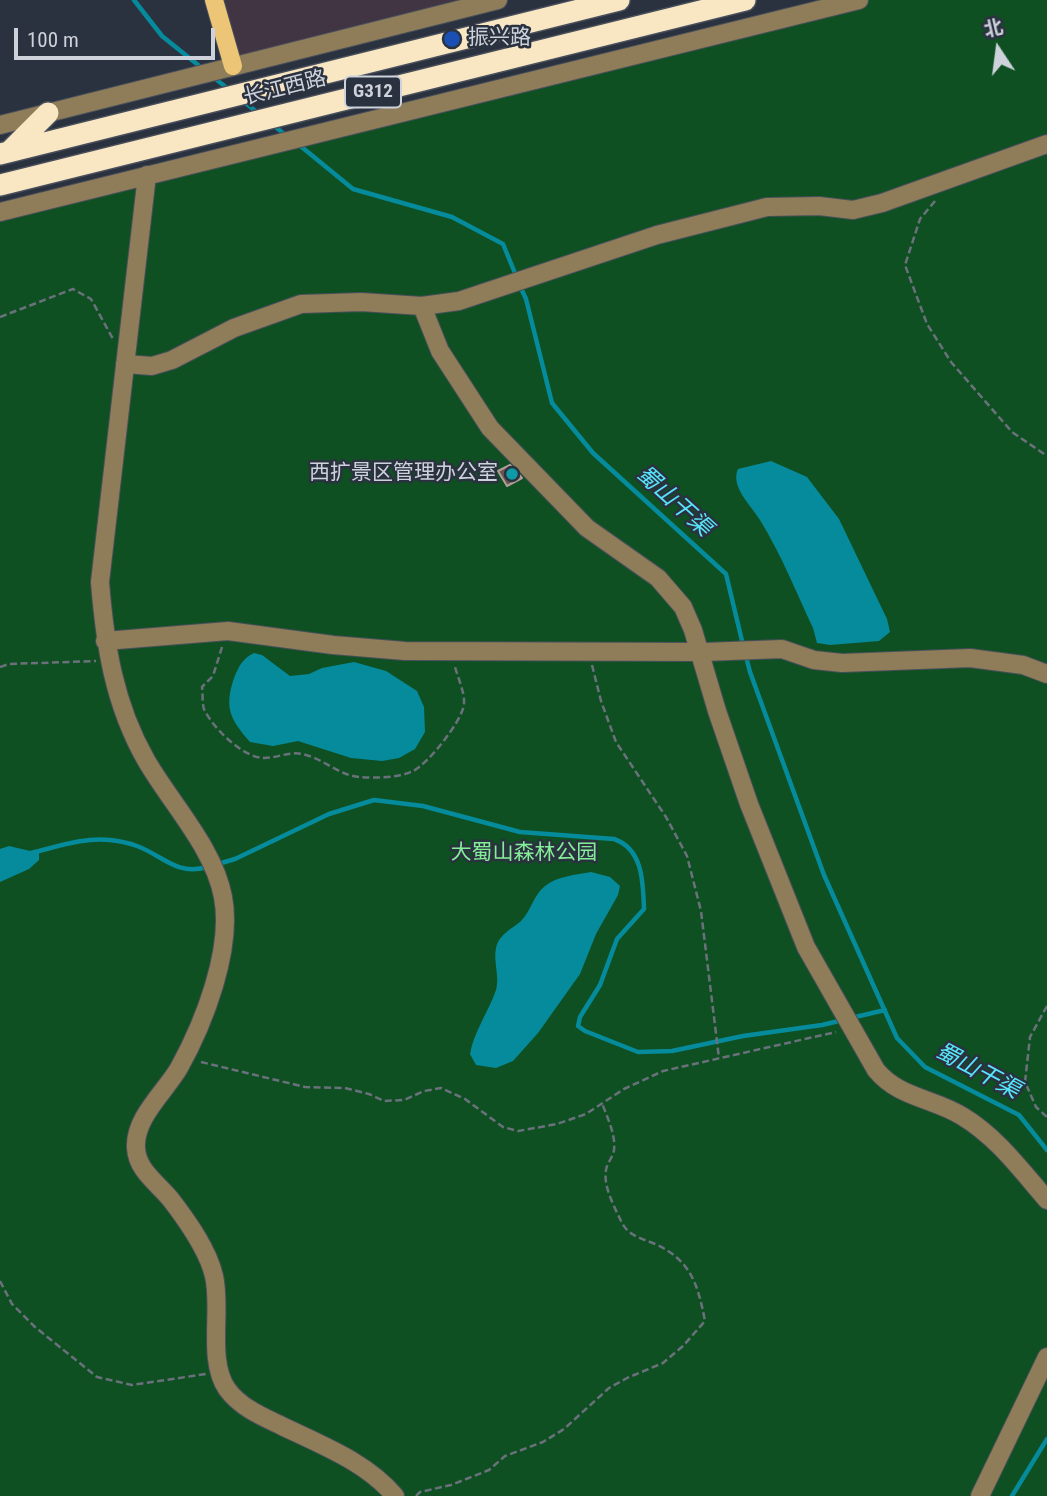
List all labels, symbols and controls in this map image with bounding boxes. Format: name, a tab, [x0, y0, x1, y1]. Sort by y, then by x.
scale bar	[18, 14, 219, 58]
north arrow	[963, 14, 1033, 84]
text: 北	[981, 15, 1005, 41]
place label: 振兴路	[468, 26, 531, 52]
text: 100 m	[27, 28, 79, 52]
marker: 振兴路	[442, 29, 462, 49]
street label: 长江西路	[241, 67, 329, 111]
road number: G312	[345, 76, 401, 108]
place label: 西扩景区管理办公室	[309, 461, 498, 487]
water label: 蜀山干渠	[630, 461, 716, 543]
marker: 西扩景区管理办公室	[504, 466, 520, 482]
park label: 大蜀山森林公园	[451, 841, 597, 867]
water label: 蜀山干渠	[930, 1038, 1024, 1106]

